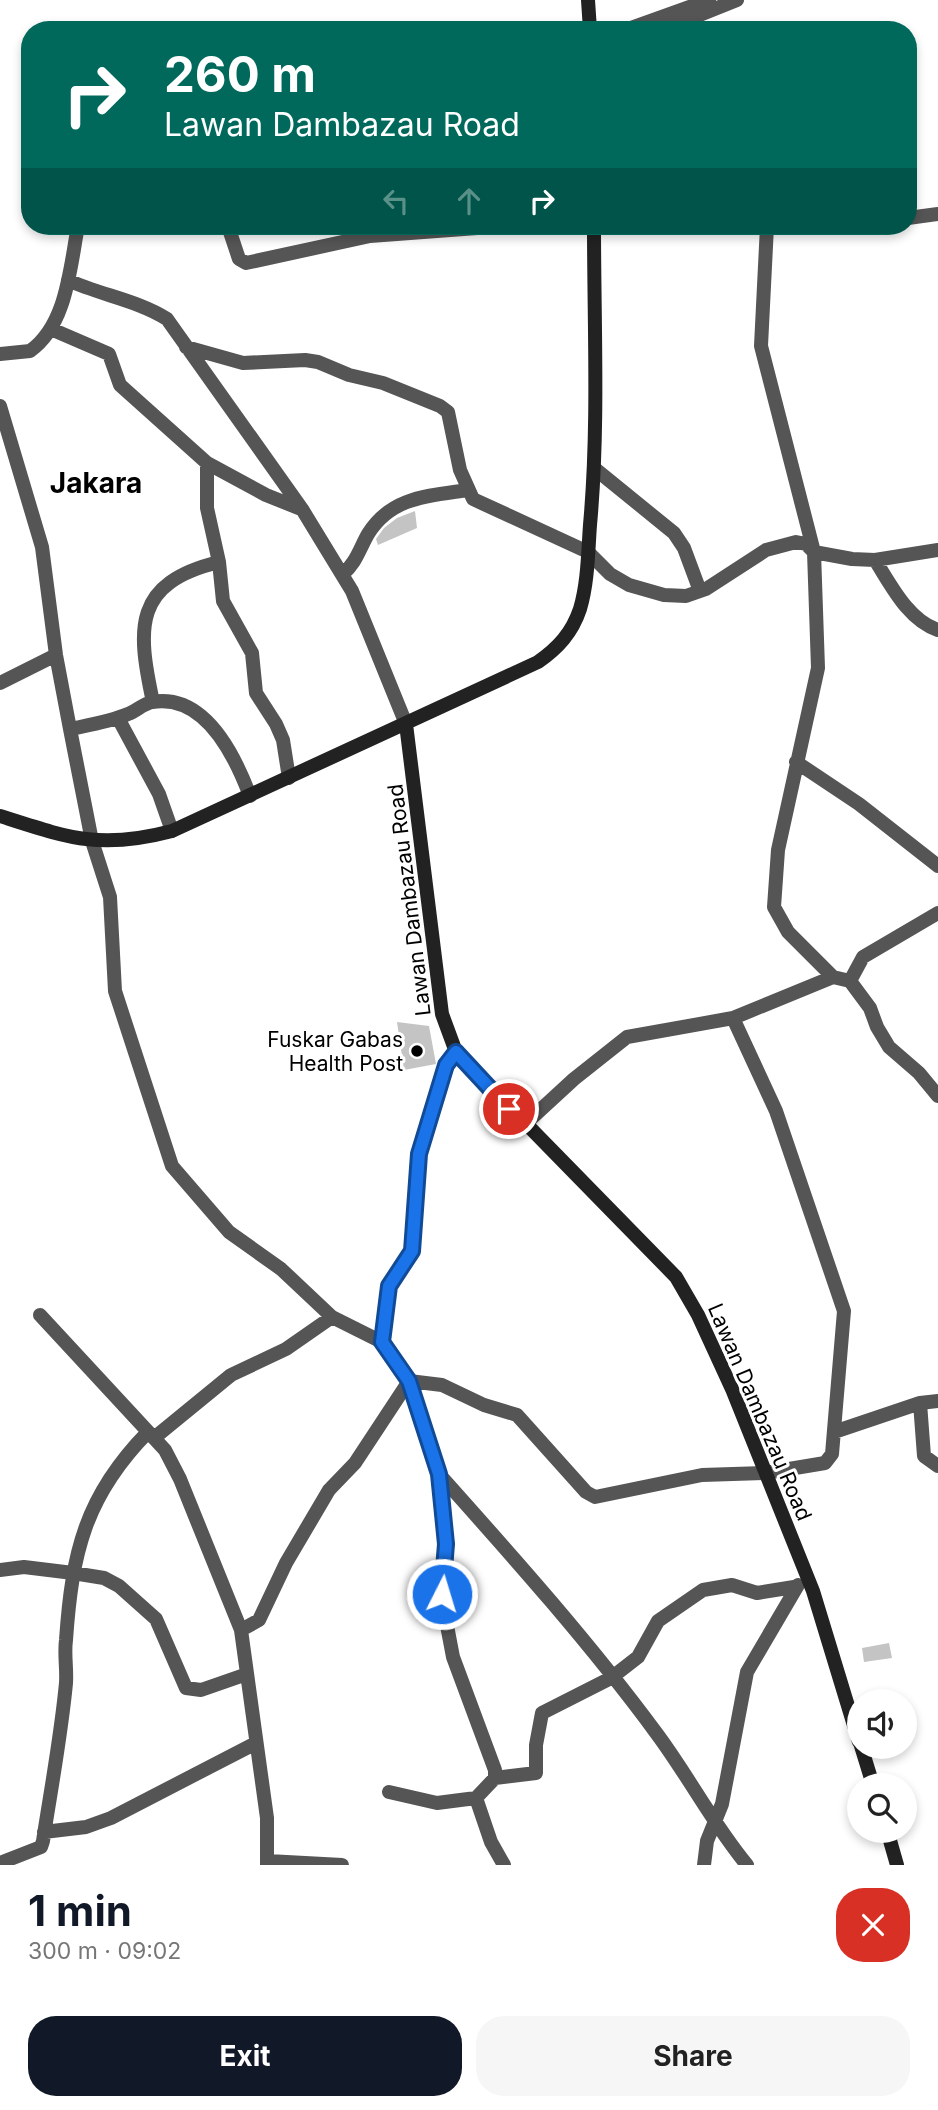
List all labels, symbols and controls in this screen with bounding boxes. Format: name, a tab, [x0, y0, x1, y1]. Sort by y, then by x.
text: 260 m	[164, 45, 316, 104]
icon: right	[49, 49, 140, 140]
text: Lawan Dambazau Road	[164, 105, 520, 144]
icon: left	[377, 182, 415, 220]
icon: ahead	[450, 182, 488, 220]
icon: right	[523, 182, 561, 220]
district label: Jakara	[50, 466, 142, 500]
street label: Lawan Dambazau Road	[382, 783, 436, 1017]
place label: Fuskar Gabas Health Post	[267, 1027, 403, 1076]
marker: Fuskar Gabas Health Post	[409, 1043, 425, 1059]
pin	[479, 1079, 539, 1139]
icon: arrive	[490, 1090, 528, 1128]
street label: Lawan Dambazau Road	[703, 1300, 817, 1524]
position arrow	[405, 1557, 479, 1631]
map controls	[847, 1689, 917, 1843]
button: sound	[847, 1689, 917, 1759]
button: search	[847, 1773, 917, 1843]
text: 1 min	[28, 1885, 132, 1936]
button: close	[836, 1888, 910, 1962]
text: 300 m · 09:02	[28, 1937, 181, 1965]
button: Exit	[28, 2016, 462, 2096]
button: Share	[476, 2016, 910, 2096]

